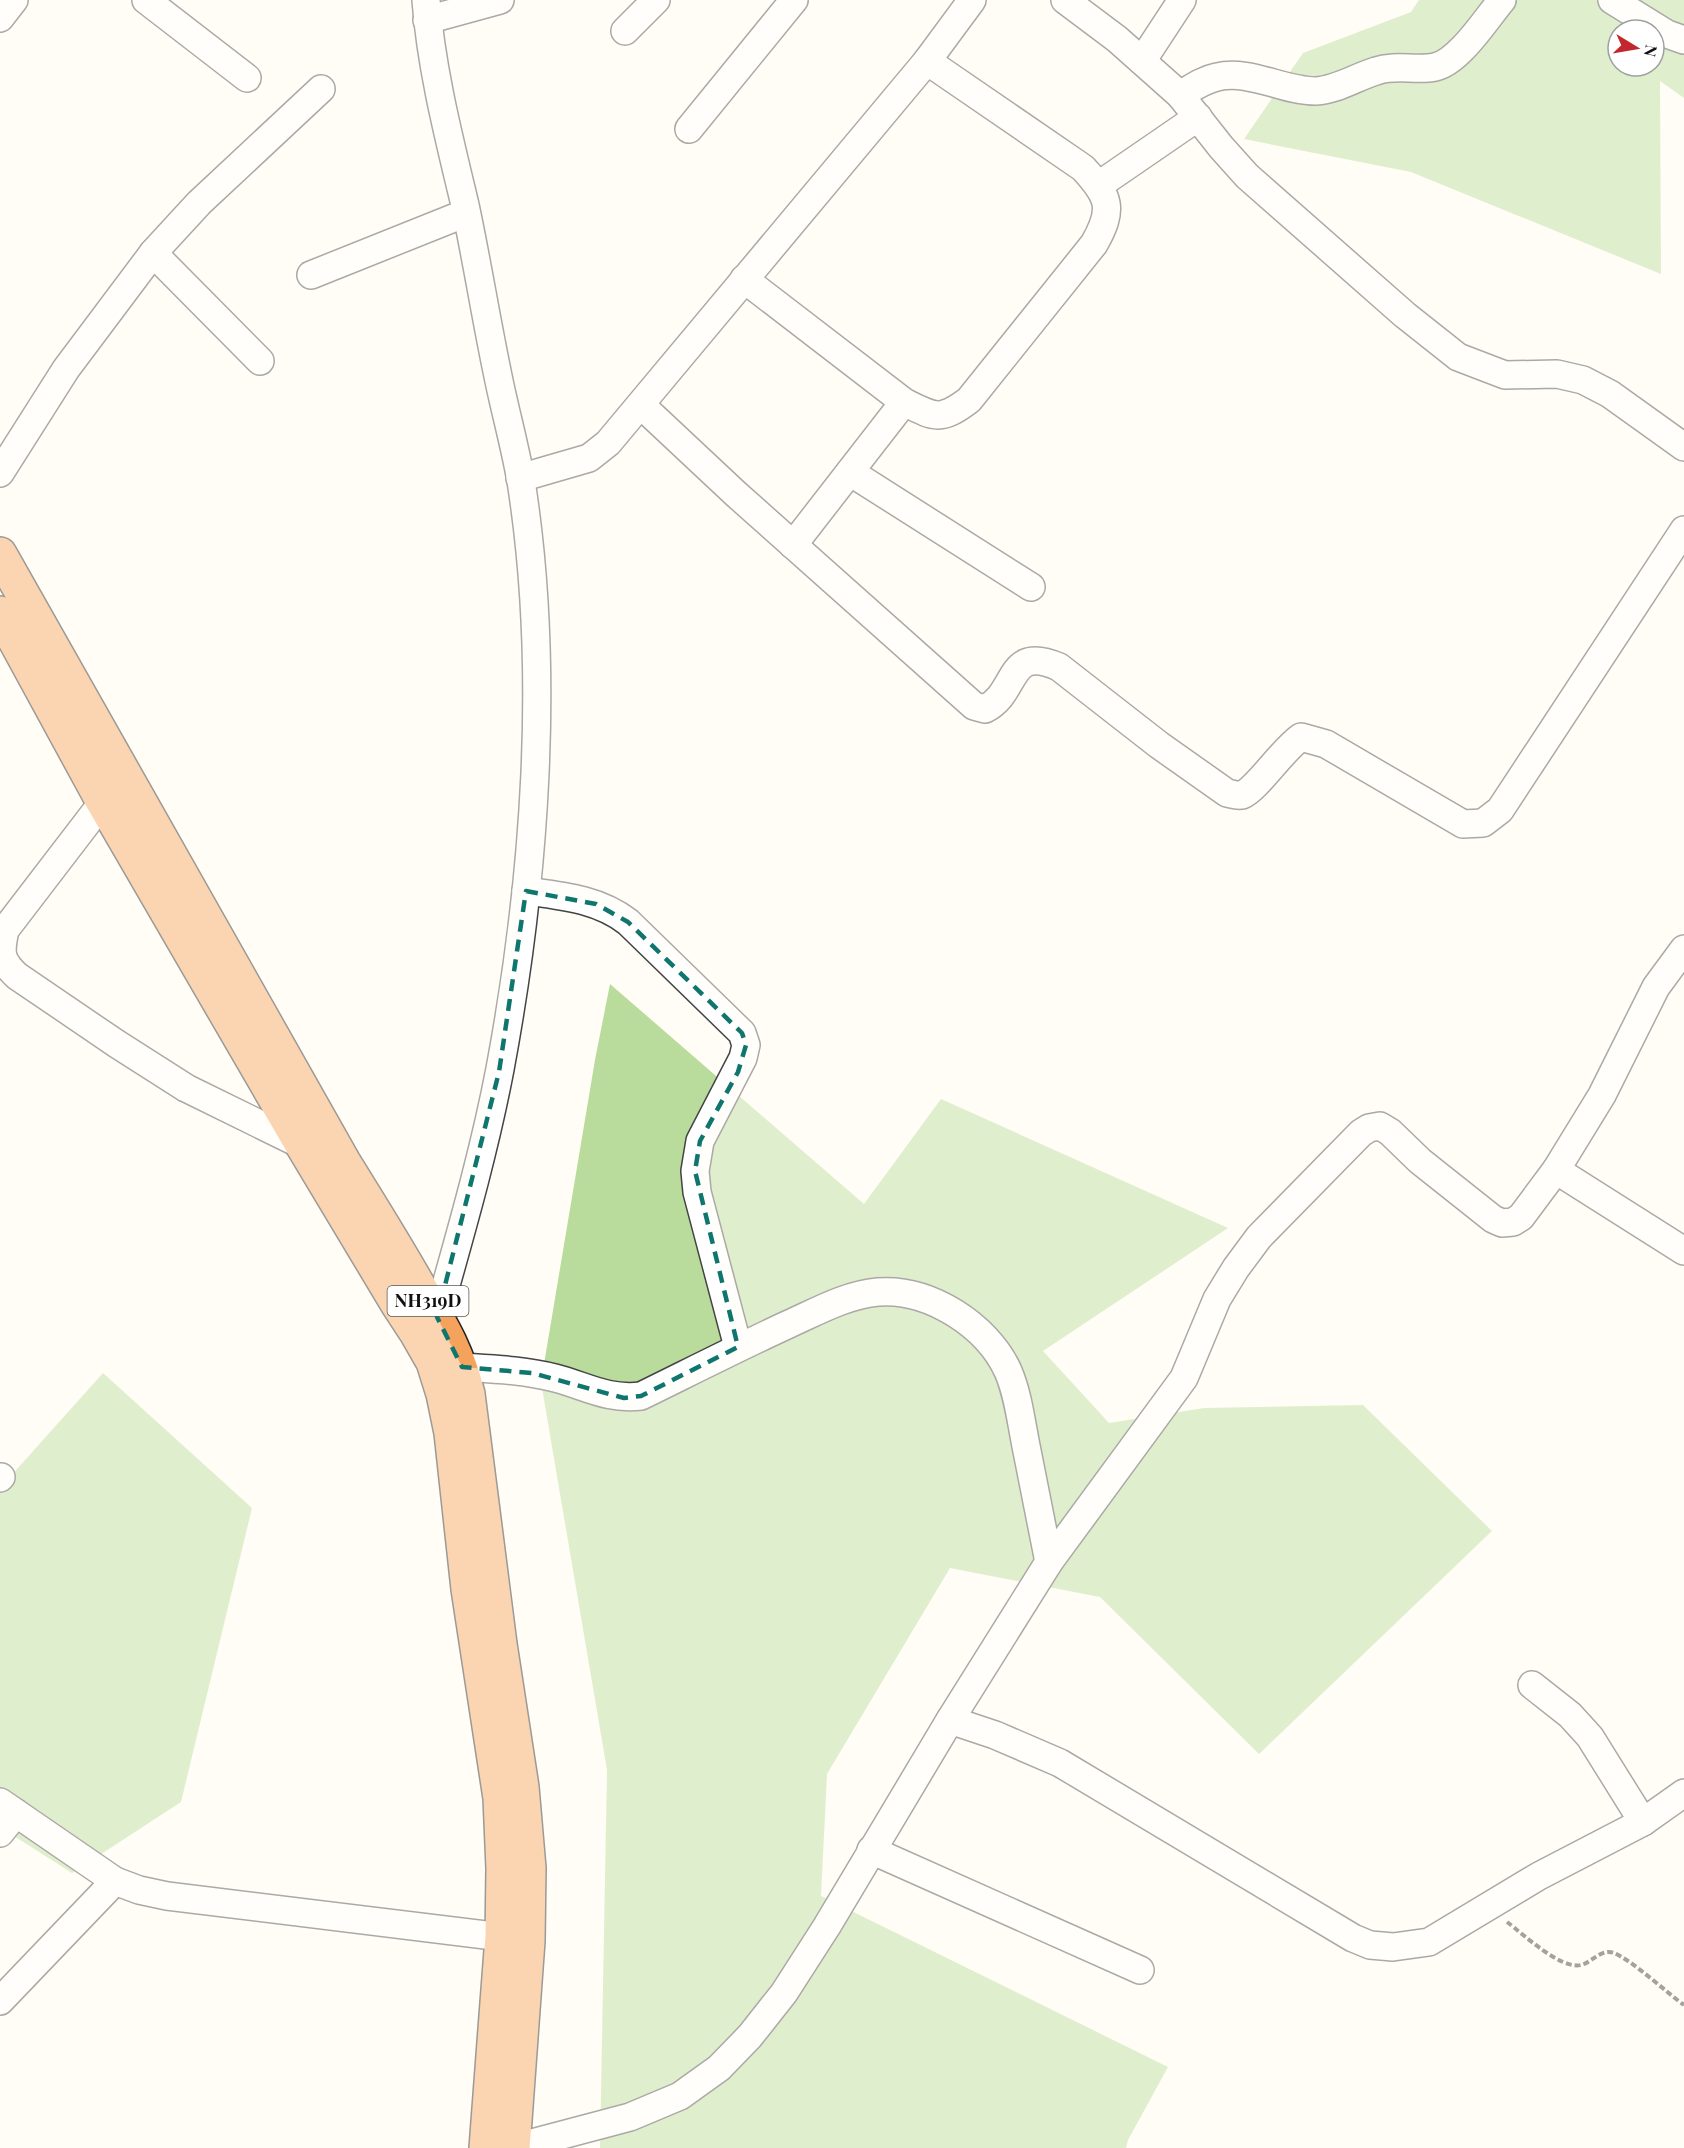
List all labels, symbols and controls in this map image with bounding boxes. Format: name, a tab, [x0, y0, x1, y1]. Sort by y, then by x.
north arrow	[1606, 18, 1666, 78]
text: N	[1640, 43, 1663, 59]
road number: NH319D	[388, 1286, 468, 1316]

